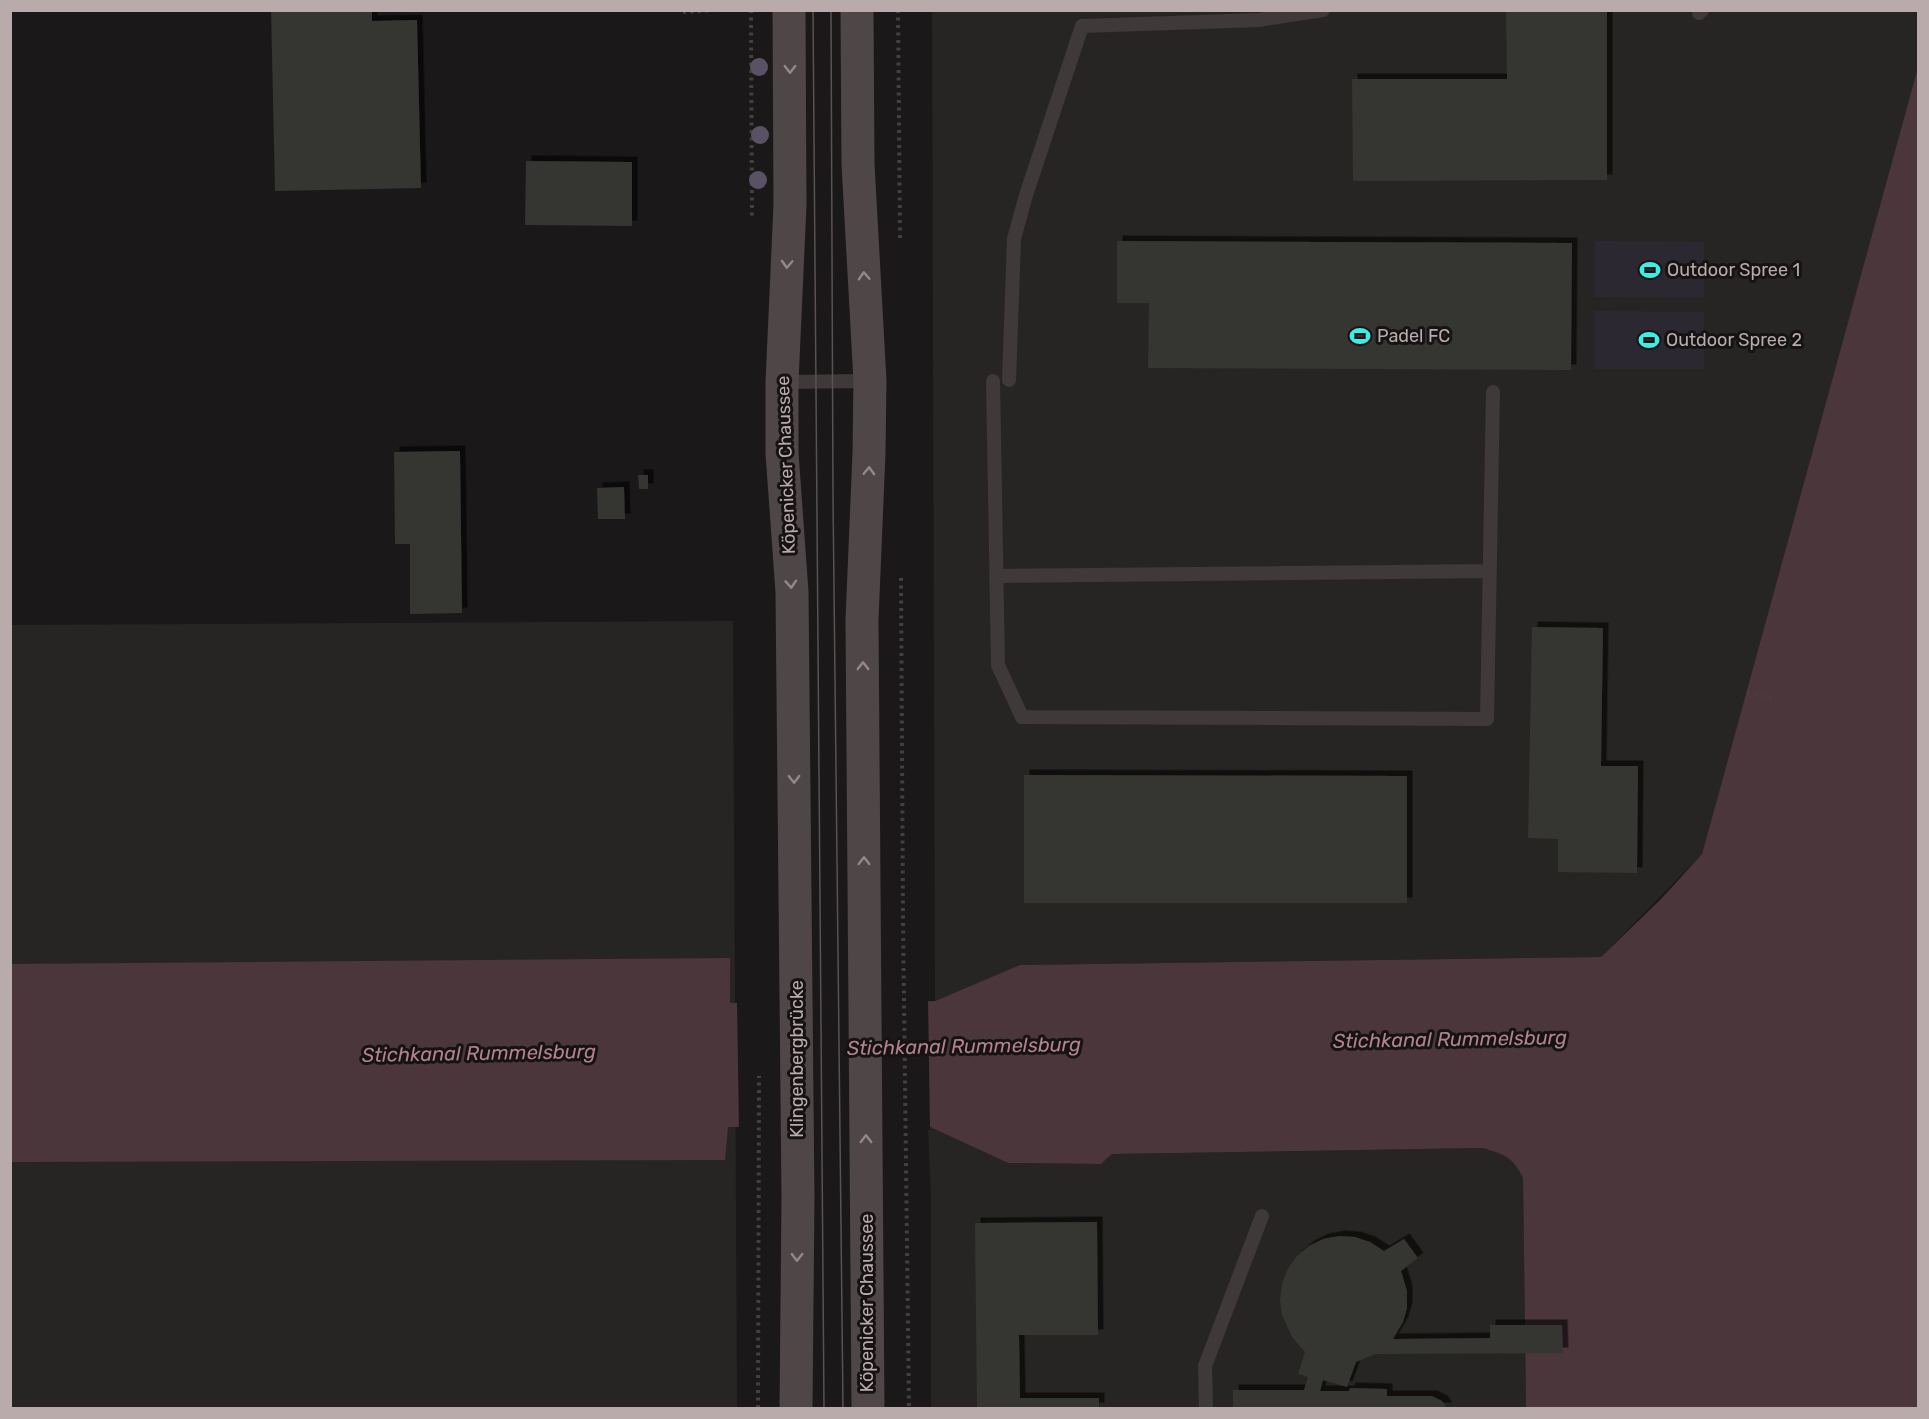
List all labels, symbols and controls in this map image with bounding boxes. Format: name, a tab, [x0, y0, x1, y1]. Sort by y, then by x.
one-way arrow	[784, 64, 796, 73]
sports icon: Outdoor Spree 1	[1638, 258, 1662, 282]
one-way arrow	[781, 259, 794, 268]
place label: Outdoor Spree 1	[1667, 259, 1800, 281]
one-way arrow	[858, 272, 871, 281]
sports icon: Padel FC	[1348, 324, 1372, 348]
place label: Padel FC	[1377, 325, 1450, 347]
sports icon: Outdoor Spree 2	[1637, 328, 1661, 352]
place label: Outdoor Spree 2	[1666, 329, 1802, 351]
street label: Köpenicker Chaussee	[772, 375, 800, 555]
one-way arrow	[862, 467, 875, 476]
one-way arrow	[784, 580, 797, 589]
one-way arrow	[856, 662, 869, 671]
one-way arrow	[788, 775, 800, 784]
one-way arrow	[858, 857, 870, 866]
street label: Klingenbergbrücke	[786, 980, 808, 1138]
water label: Stichkanal Rummelsburg	[1333, 1025, 1567, 1053]
water label: Stichkanal Rummelsburg	[847, 1032, 1081, 1060]
water label: Stichkanal Rummelsburg	[362, 1039, 596, 1067]
one-way arrow	[860, 1134, 872, 1143]
street label: Köpenicker Chaussee	[856, 1214, 878, 1392]
one-way arrow	[791, 1252, 803, 1261]

